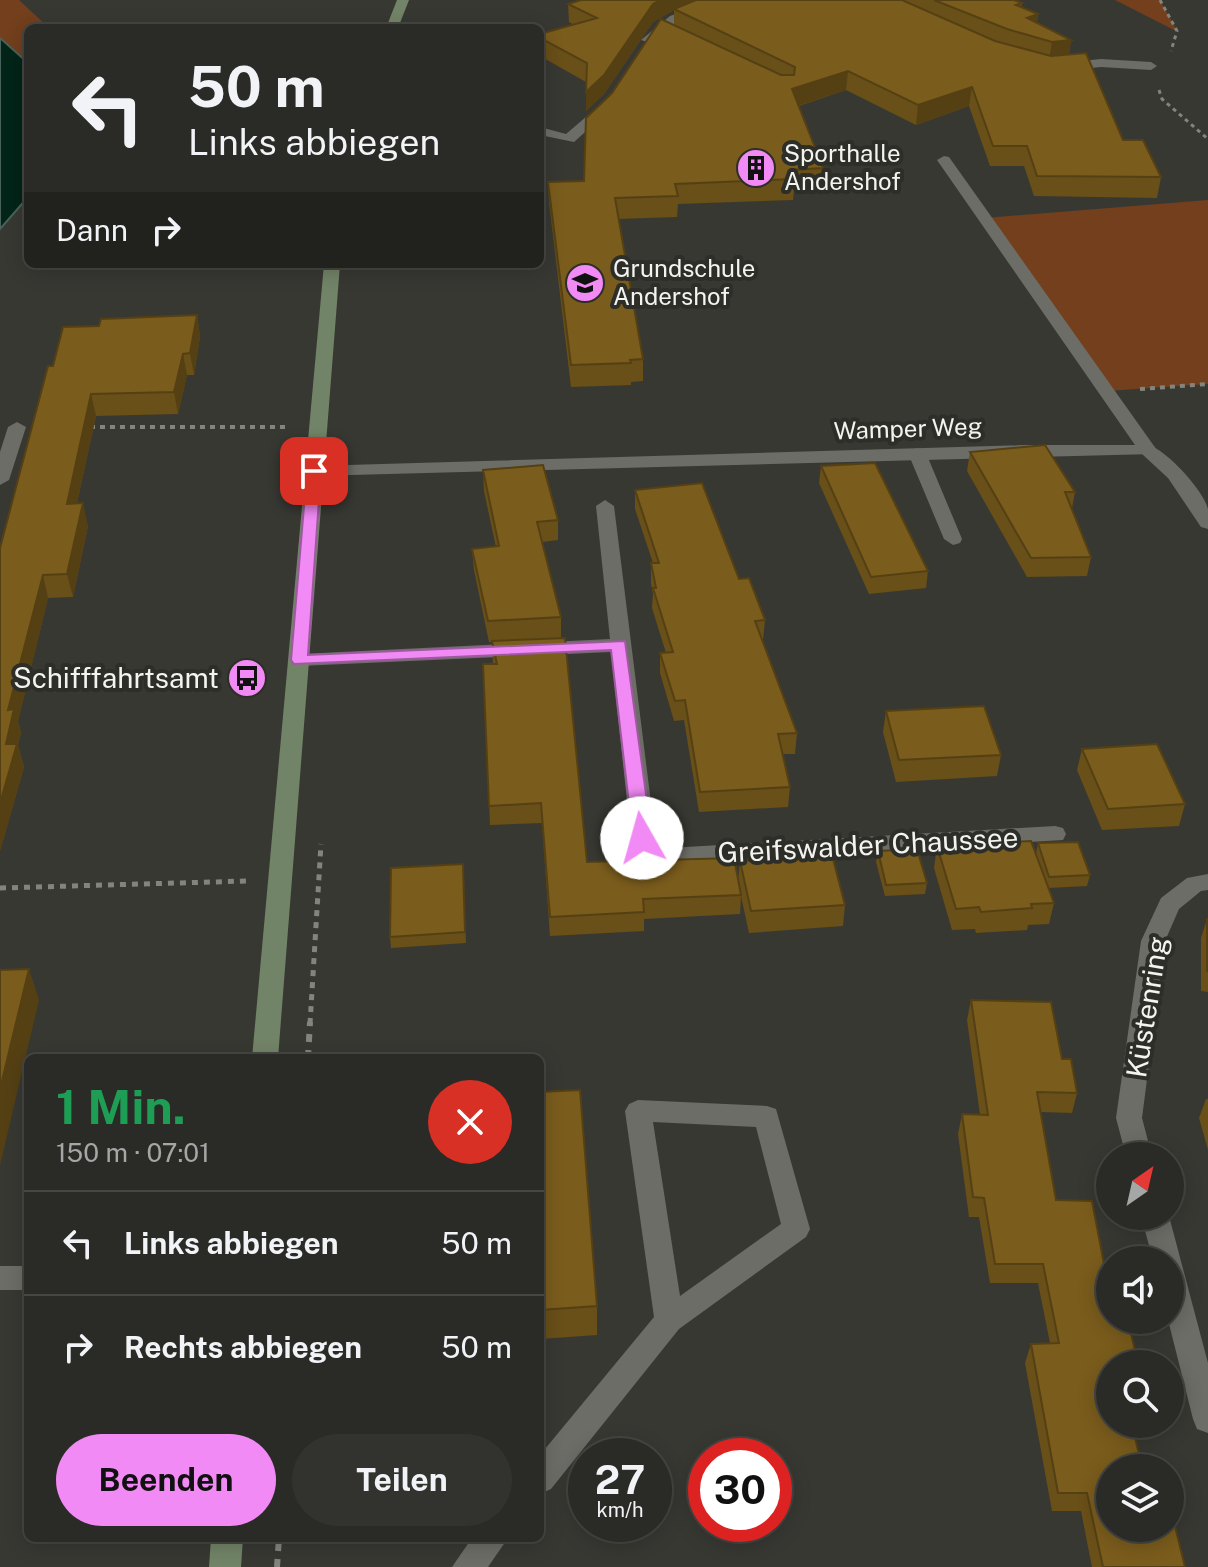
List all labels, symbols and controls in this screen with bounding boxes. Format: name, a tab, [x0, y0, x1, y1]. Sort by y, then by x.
text: 50 m	[188, 54, 325, 120]
icon: left	[56, 56, 160, 160]
text: Links abbiegen	[188, 121, 440, 163]
place label: Sporthalle Andershof	[784, 139, 901, 195]
building icon: Sporthalle Andershof	[735, 147, 777, 189]
icon: right	[144, 208, 188, 252]
text: Dann	[56, 212, 128, 248]
place label: Grundschule Andershof	[613, 254, 755, 310]
school or university icon: Grundschule Andershof	[564, 262, 606, 304]
street label: Wamper Weg	[833, 411, 983, 445]
pin	[280, 437, 348, 505]
icon: arrive	[292, 449, 336, 493]
bus stop icon: Schifffahrtsamt	[226, 657, 268, 699]
place label: Schifffahrtsamt	[13, 661, 219, 694]
position arrow	[600, 796, 684, 880]
street label: Greifswalder Chaussee	[717, 820, 1019, 869]
street label: Küstenring	[1119, 934, 1174, 1080]
text: 1 Min.	[56, 1078, 186, 1135]
button: close	[428, 1080, 512, 1164]
text: 150 m · 07:01	[56, 1137, 210, 1168]
north arrow	[1096, 1142, 1184, 1230]
map controls	[1096, 1142, 1184, 1542]
icon: left	[56, 1221, 100, 1265]
text: Links abbiegen	[124, 1225, 339, 1261]
text: 50 m	[441, 1225, 512, 1261]
button: sound	[1096, 1246, 1184, 1334]
icon: right	[56, 1325, 100, 1369]
text: Rechts abbiegen	[124, 1329, 362, 1365]
text: 50 m	[441, 1329, 512, 1365]
button: search	[1096, 1350, 1184, 1438]
button: Beenden	[56, 1434, 276, 1526]
button: Teilen	[292, 1434, 512, 1526]
speed limit sign: 30	[688, 1438, 792, 1542]
button: layers	[1096, 1454, 1184, 1542]
text: 27	[595, 1456, 645, 1503]
text: km/h	[596, 1498, 644, 1522]

